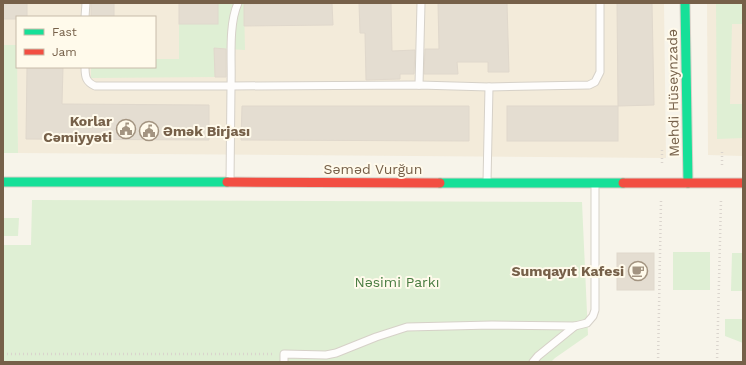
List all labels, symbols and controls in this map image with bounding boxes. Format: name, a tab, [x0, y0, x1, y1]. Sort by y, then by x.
legend	[16, 16, 156, 68]
text: Fast	[52, 25, 77, 39]
street label: Mehdi Hüseynzadə	[664, 29, 682, 157]
text: Jam	[52, 45, 77, 59]
place label: Korlar Cəmiyyəti	[43, 113, 112, 145]
public building icon: Korlar Cəmiyyəti	[115, 118, 137, 140]
public building icon: Əmək Birjası	[138, 120, 160, 142]
place label: Əmək Birjası	[163, 123, 250, 139]
street label: Səməd Vurğun	[324, 161, 422, 177]
cafe icon: Sumqayıt Kafesi	[627, 260, 649, 282]
place label: Sumqayıt Kafesi	[512, 263, 624, 279]
park label: Nəsimi Parkı	[355, 274, 440, 290]

